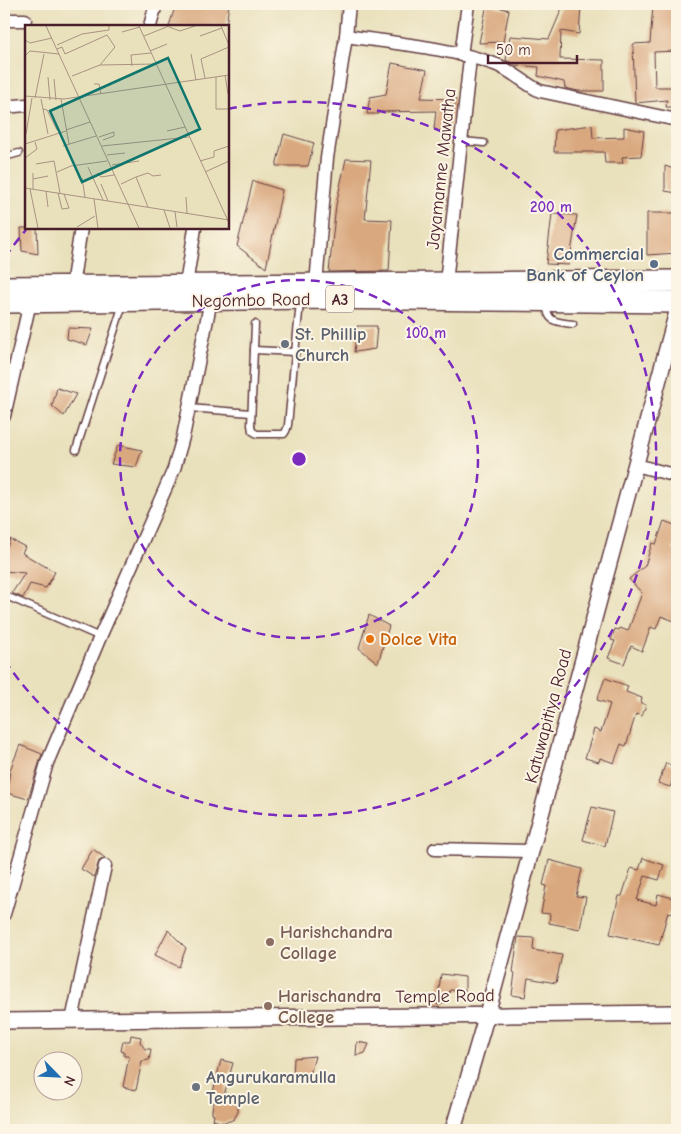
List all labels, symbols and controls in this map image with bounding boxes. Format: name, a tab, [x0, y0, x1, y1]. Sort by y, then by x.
inset map	[25, 25, 229, 229]
scale bar	[488, 32, 577, 64]
text: 50 m	[496, 41, 531, 59]
street label: Jayamanne Mawatha	[423, 87, 460, 251]
text: 200 m	[530, 198, 572, 216]
place label: Commercial Bank of Ceylon	[526, 244, 644, 286]
marker: Commercial Bank of Ceylon	[648, 258, 660, 270]
road number: A3	[326, 286, 354, 312]
street label: Negombo Road	[191, 289, 311, 312]
place label: St. Phillip Church	[295, 324, 366, 366]
text: 100 m	[406, 324, 446, 342]
marker: St. Phillip Church	[279, 338, 291, 350]
centre of rings	[290, 450, 308, 468]
place label: Dolce Vita	[380, 629, 457, 650]
marker: Dolce Vita	[364, 633, 376, 645]
street label: Katuwapitiya Road	[520, 647, 577, 786]
place label: Harishchandra Collage	[280, 922, 393, 964]
marker: Harishchandra Collage	[264, 936, 276, 948]
street label: Temple Road	[395, 985, 495, 1008]
place label: Harischandra College	[278, 986, 381, 1028]
marker: Harischandra College	[262, 1000, 274, 1012]
north arrow	[32, 1052, 82, 1102]
place label: Angurukaramulla Temple	[206, 1067, 336, 1109]
text: N	[60, 1073, 79, 1089]
marker: Angurukaramulla Temple	[190, 1081, 202, 1093]

